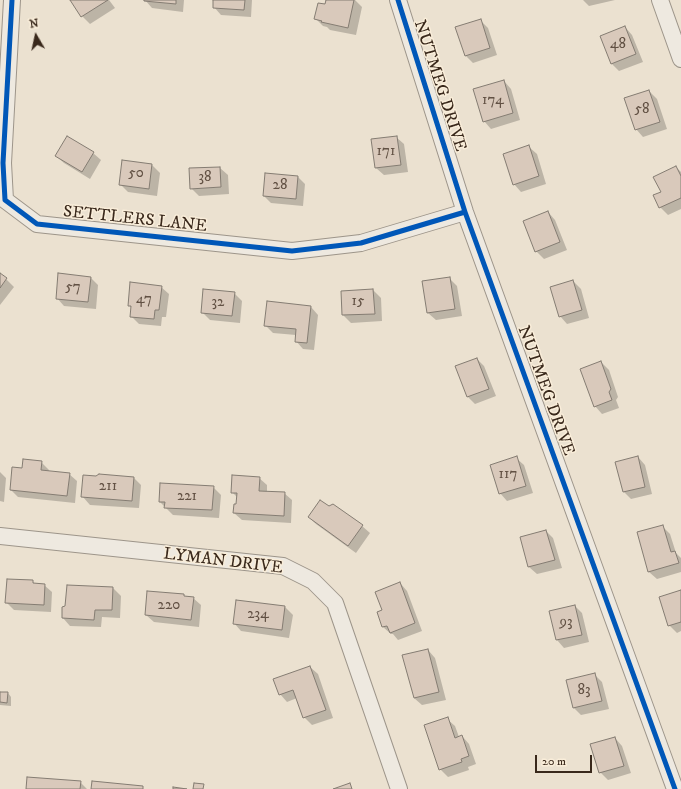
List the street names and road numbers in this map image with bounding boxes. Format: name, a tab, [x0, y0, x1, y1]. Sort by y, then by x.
street label: NUTMEG DRIVE	[408, 18, 470, 154]
street label: SETTLERS LANE	[62, 202, 208, 238]
street label: NUTMEG DRIVE	[512, 323, 578, 459]
street label: LYMAN DRIVE	[162, 545, 284, 579]

